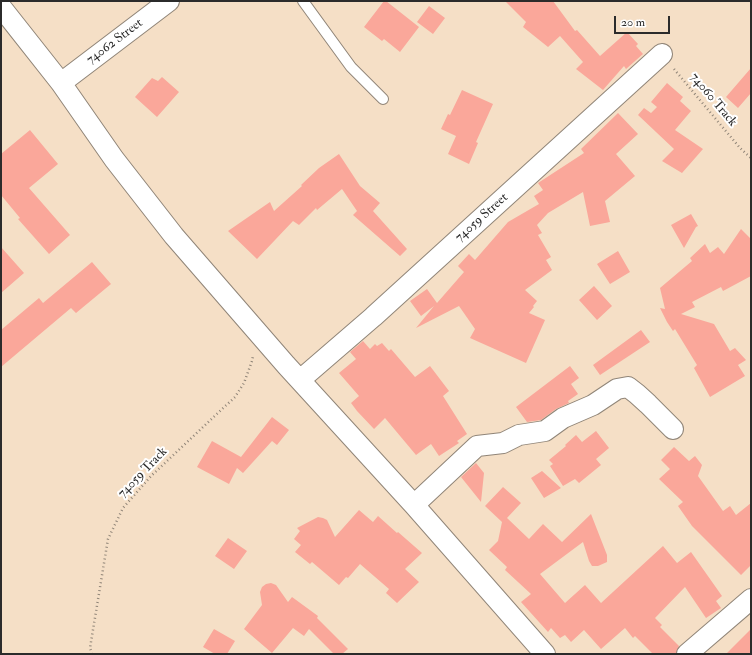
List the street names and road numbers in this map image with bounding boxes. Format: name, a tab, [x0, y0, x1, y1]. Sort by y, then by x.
street label: 74062 Street	[84, 16, 146, 68]
street label: 74060 Track	[686, 70, 740, 130]
street label: 74059 Street	[452, 190, 512, 246]
street label: 74059 Track	[115, 444, 171, 502]

